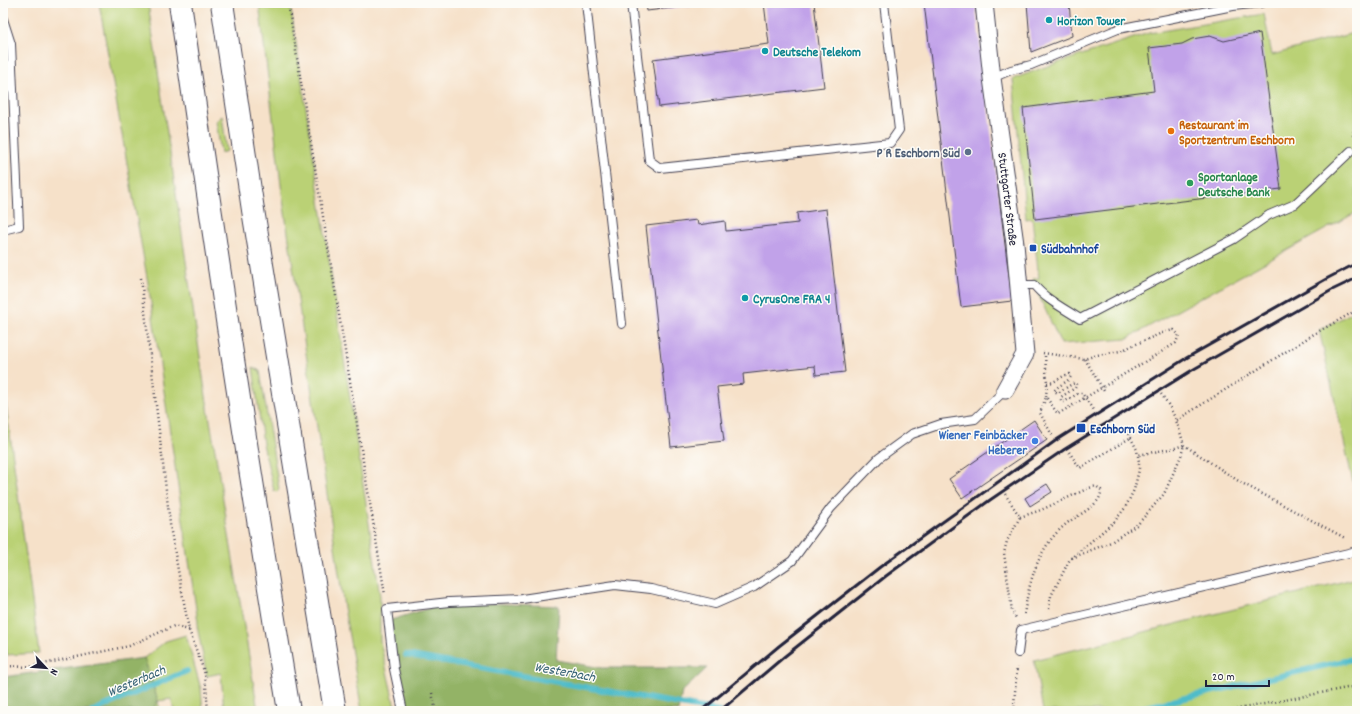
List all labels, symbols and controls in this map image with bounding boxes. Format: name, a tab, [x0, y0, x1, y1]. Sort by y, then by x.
place label: Horizon Tower	[1057, 13, 1126, 32]
marker: Horizon Tower	[1044, 15, 1054, 25]
place label: Deutsche Telekom	[773, 44, 861, 63]
marker: Deutsche Telekom	[760, 46, 770, 56]
place label: Restaurant im Sportzentrum Eschborn	[1179, 117, 1295, 151]
marker: Restaurant im Sportzentrum Eschborn	[1166, 126, 1176, 136]
place label: P R Eschborn Süd	[877, 145, 960, 164]
marker: P R Eschborn Süd	[963, 147, 973, 157]
street label: Stuttgarter Straße	[991, 151, 1022, 247]
place label: Sportanlage Deutsche Bank	[1198, 169, 1270, 203]
marker: Sportanlage Deutsche Bank	[1185, 178, 1195, 188]
place label: Südbahnhof	[1041, 241, 1100, 260]
marker: Südbahnhof	[1028, 243, 1038, 253]
place label: CyrusOne FRA 4	[753, 291, 830, 310]
marker: CyrusOne FRA 4	[740, 293, 750, 303]
place label: Eschborn Süd	[1090, 421, 1155, 440]
marker: Eschborn Süd	[1075, 422, 1087, 434]
place label: Wiener Feinbäcker Heberer	[939, 427, 1028, 461]
marker: Wiener Feinbäcker Heberer	[1030, 436, 1040, 446]
north arrow	[26, 648, 66, 688]
water label: Westerbach	[533, 658, 597, 688]
water label: Westerbach	[105, 660, 169, 703]
scale bar	[1206, 662, 1269, 688]
text: N	[45, 666, 62, 678]
text: 20 m	[1212, 669, 1235, 686]

